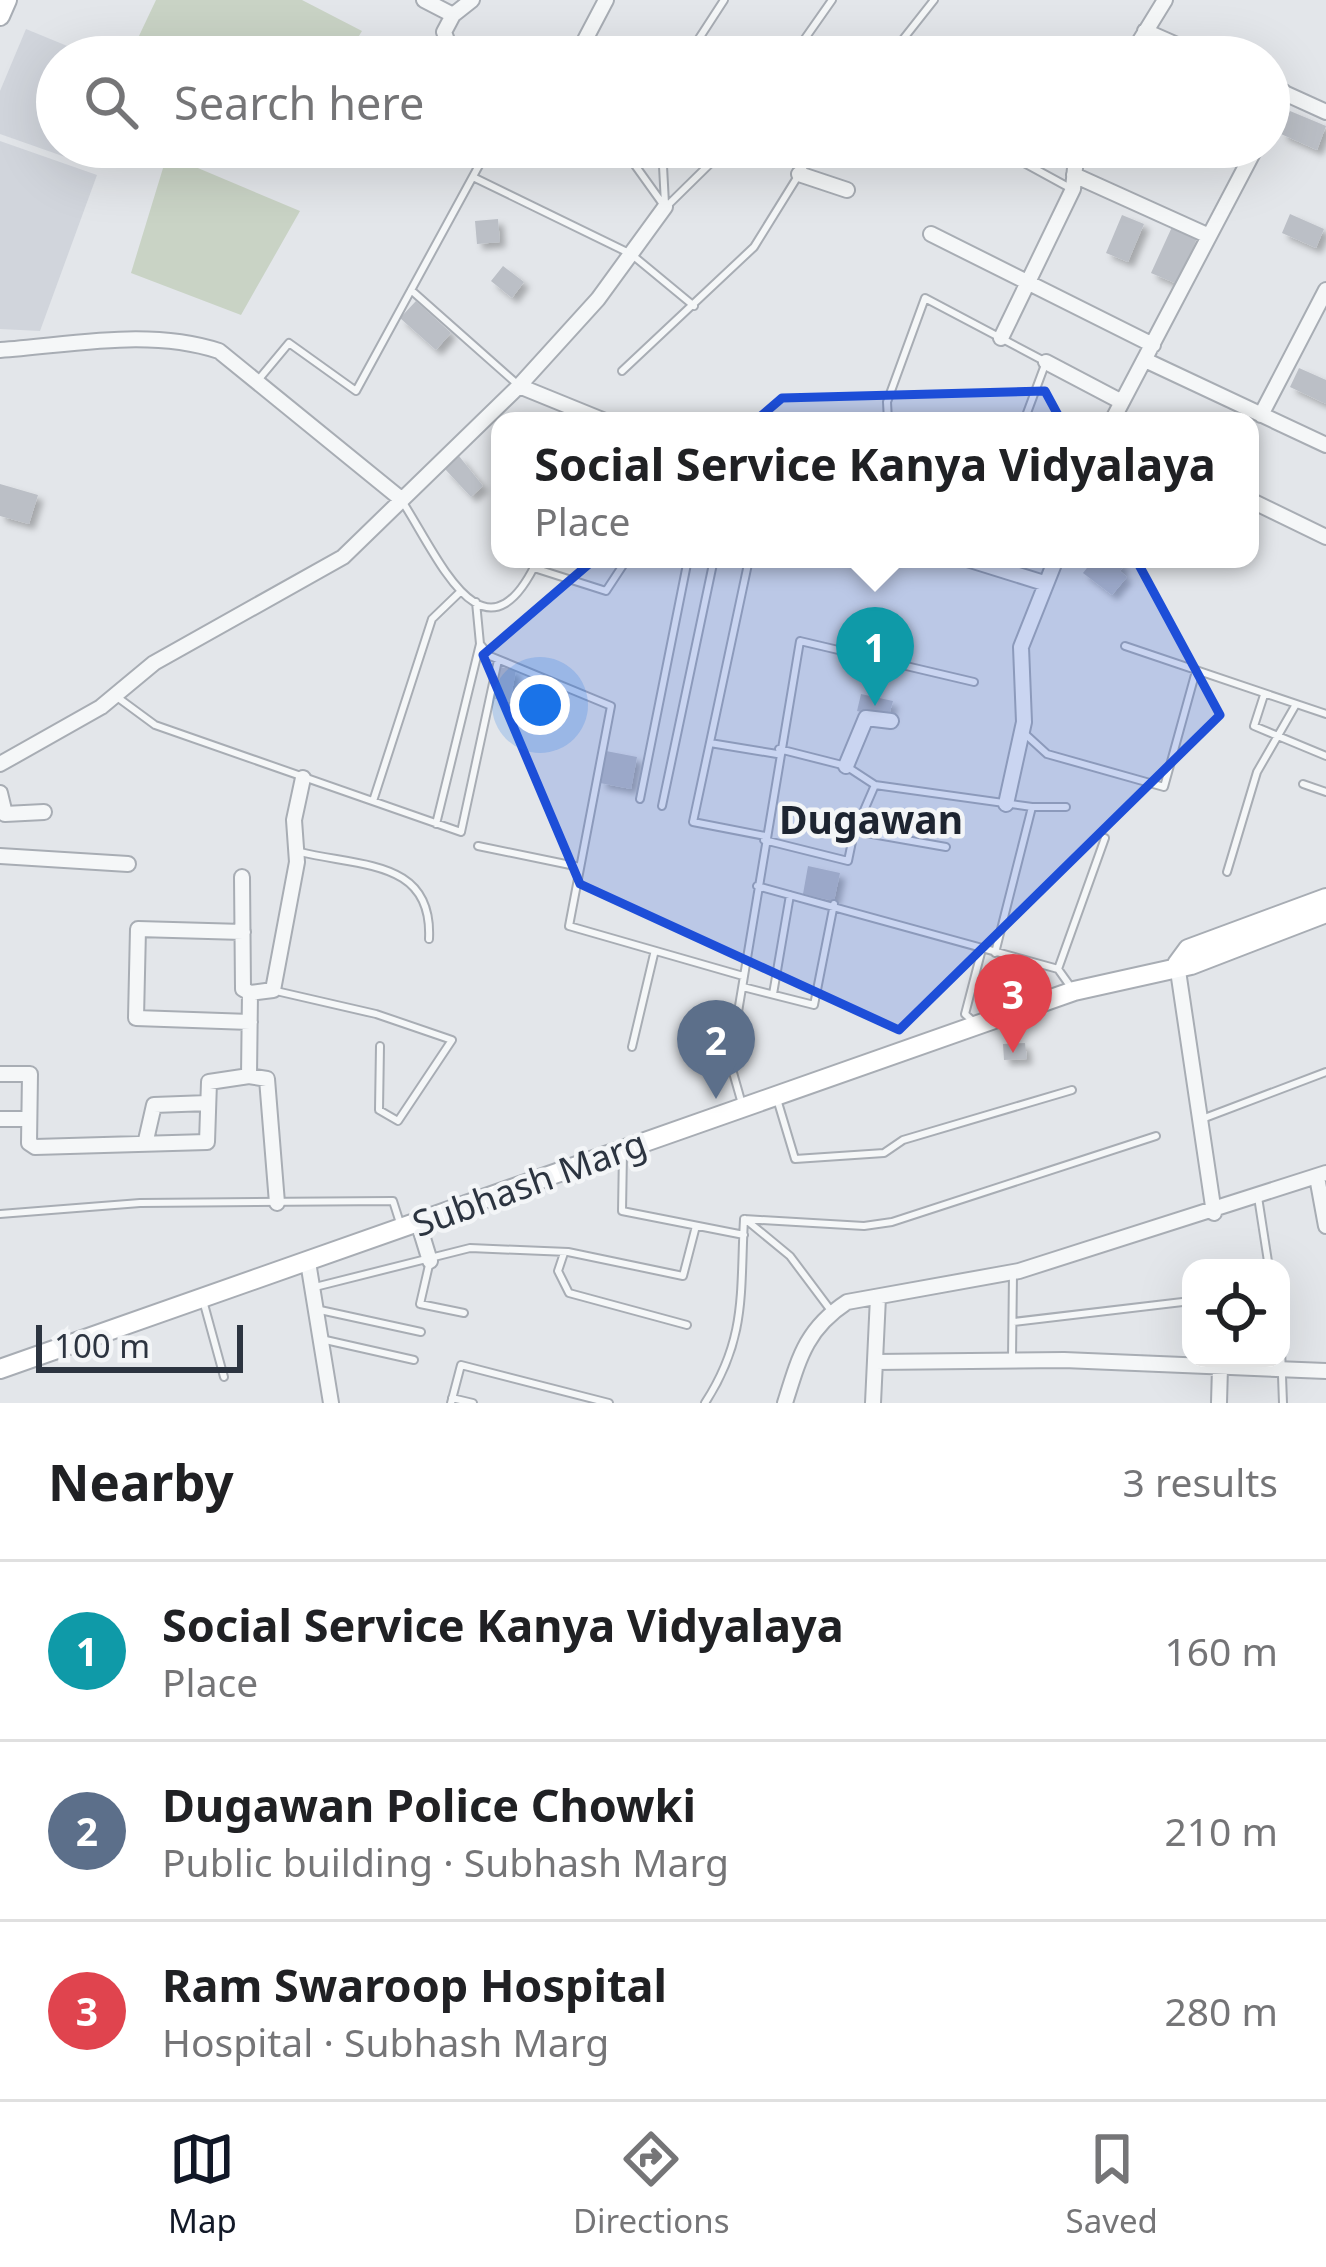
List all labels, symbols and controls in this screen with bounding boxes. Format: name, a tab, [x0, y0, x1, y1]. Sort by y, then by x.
search box	[36, 36, 1290, 168]
icon: search	[78, 69, 144, 135]
text: Search here	[174, 72, 424, 133]
popup	[491, 412, 1259, 568]
text: Social Service Kanya Vidyalaya	[534, 433, 1216, 494]
text: Place	[534, 494, 630, 547]
pin: 1	[836, 607, 914, 706]
your location	[510, 675, 570, 735]
district label: Dugawan	[779, 792, 963, 845]
pin: 3	[974, 954, 1052, 1053]
pin: 2	[677, 1000, 755, 1099]
street label: Subhash Marg	[406, 1118, 652, 1248]
map controls	[1182, 1259, 1290, 1367]
button: locate	[1182, 1259, 1290, 1367]
scale bar	[36, 1319, 243, 1372]
text: 100 m	[54, 1323, 150, 1368]
text: Nearby	[48, 1446, 234, 1516]
text: 3 results	[1123, 1455, 1278, 1508]
text: Social Service Kanya Vidyalaya	[162, 1594, 844, 1655]
text: 1	[76, 1624, 98, 1677]
text: 160 m	[1164, 1624, 1278, 1677]
text: Place	[162, 1655, 258, 1708]
text: Dugawan Police Chowki	[162, 1774, 696, 1835]
text: 2	[76, 1804, 98, 1857]
text: 210 m	[1164, 1804, 1278, 1857]
text: Public building · Subhash Marg	[162, 1835, 729, 1888]
text: Ram Swaroop Hospital	[162, 1954, 667, 2015]
text: 3	[76, 1984, 98, 2037]
text: 280 m	[1164, 1984, 1278, 2037]
text: Hospital · Subhash Marg	[162, 2015, 609, 2068]
tab: Map	[168, 2126, 237, 2243]
tab: Directions	[573, 2126, 730, 2243]
tab: Saved	[1066, 2126, 1158, 2243]

